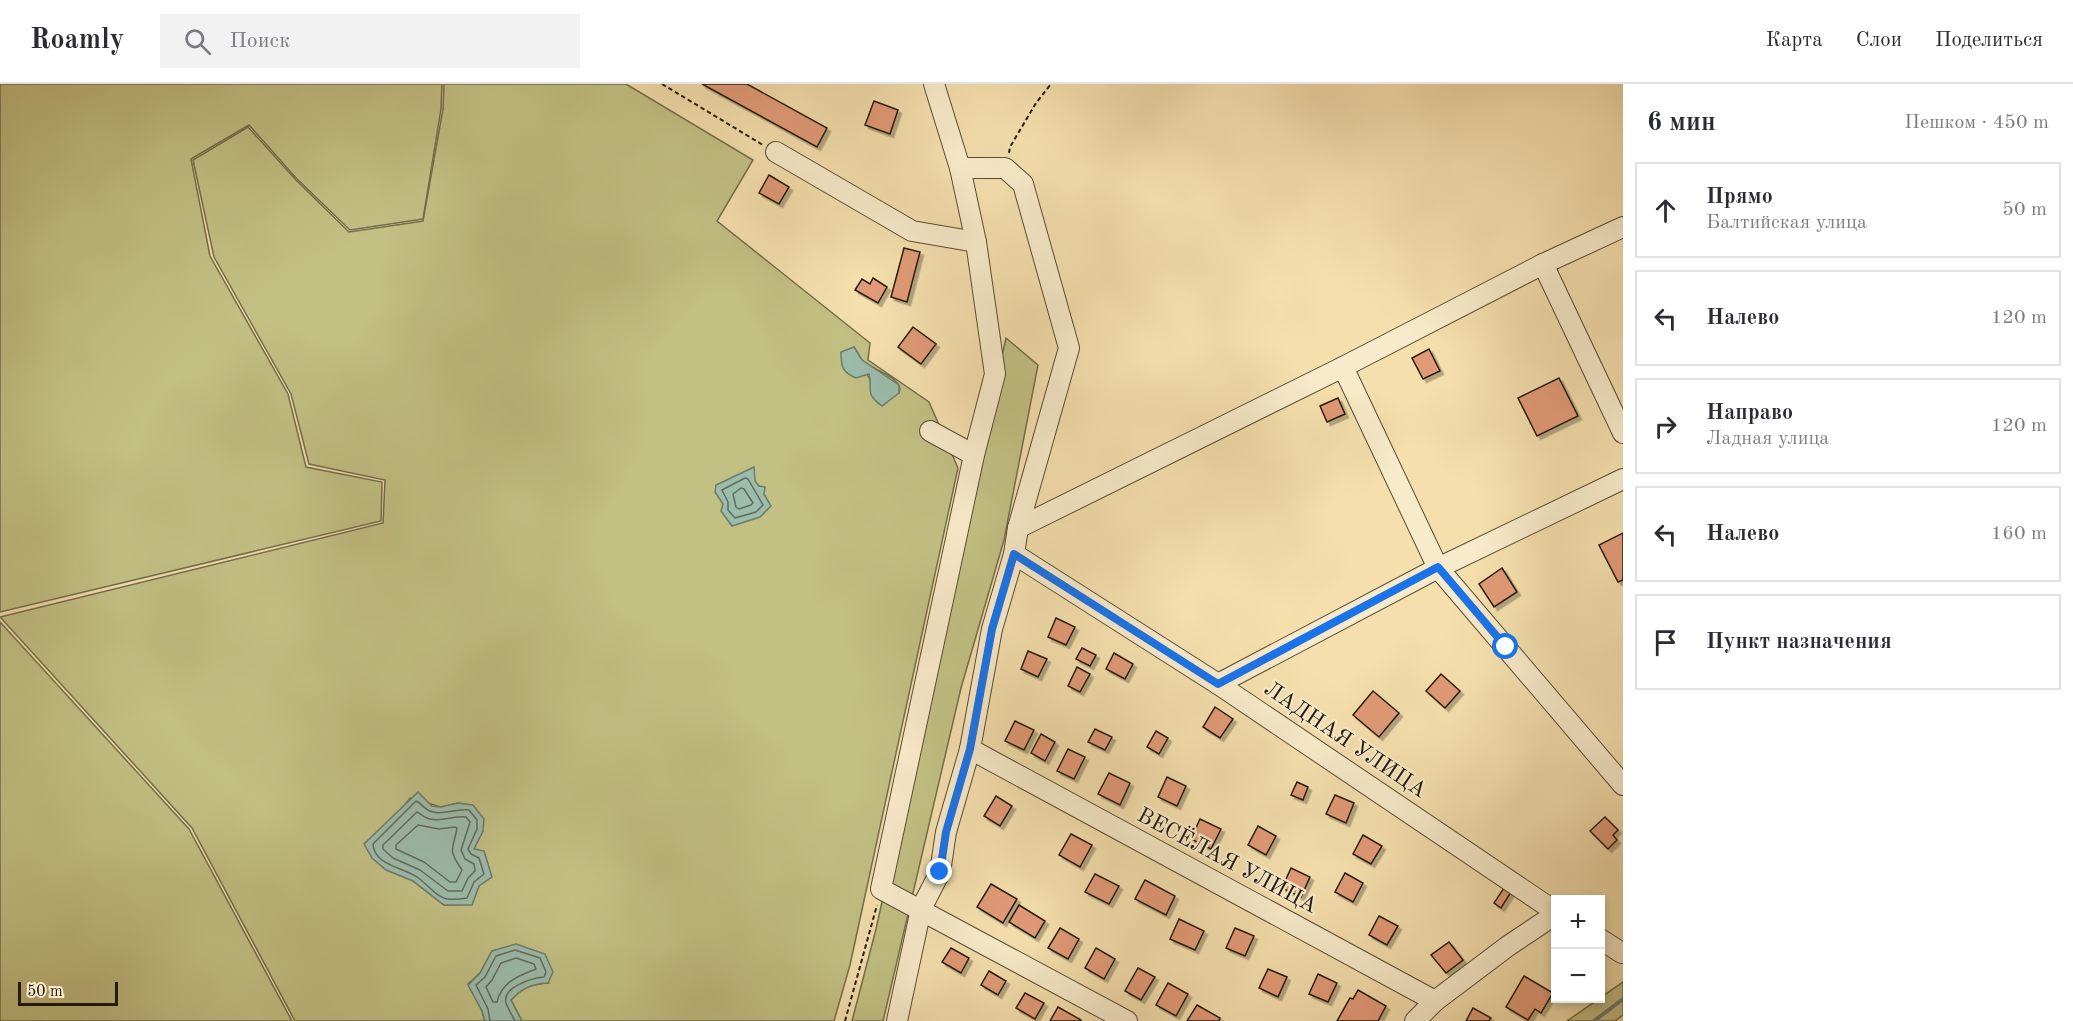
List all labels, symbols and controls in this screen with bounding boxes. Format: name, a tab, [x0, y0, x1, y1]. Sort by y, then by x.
search box	[160, 14, 580, 68]
icon: search	[181, 25, 214, 58]
text: Roamly	[30, 27, 124, 55]
text: Поиск	[229, 30, 290, 52]
text: Карта	[1766, 30, 1823, 51]
text: Слои	[1856, 30, 1902, 51]
text: Поделиться	[1935, 30, 2043, 51]
text: 6 мин	[1647, 110, 1716, 136]
text: Пешком · 450 m	[1904, 113, 2049, 133]
text: Прямо	[1706, 186, 1773, 208]
icon: ahead	[1649, 194, 1682, 227]
text: 50 m	[2002, 200, 2047, 220]
text: Балтийская улица	[1706, 213, 1867, 233]
icon: left	[1649, 302, 1682, 335]
text: Налево	[1706, 307, 1779, 329]
text: 120 m	[1991, 308, 2047, 328]
text: Направо	[1706, 402, 1793, 424]
icon: right	[1649, 410, 1682, 443]
text: 120 m	[1991, 416, 2047, 436]
text: Ладная улица	[1706, 429, 1829, 449]
icon: left	[1649, 518, 1682, 551]
text: Налево	[1706, 523, 1779, 545]
text: 160 m	[1991, 524, 2047, 544]
icon: arrive	[1649, 626, 1682, 659]
text: Пункт назначения	[1706, 631, 1892, 653]
route start	[1492, 633, 1518, 659]
street label: ЛАДНАЯ УЛИЦА	[1260, 678, 1430, 802]
street label: ВЕСЁЛАЯ УЛИЦА	[1133, 802, 1322, 918]
route end	[926, 858, 952, 884]
map controls	[1551, 895, 1605, 1003]
button: +	[1551, 895, 1605, 949]
button: −	[1551, 949, 1605, 1003]
scale bar	[18, 979, 118, 1006]
text: 50 m	[27, 984, 63, 1000]

